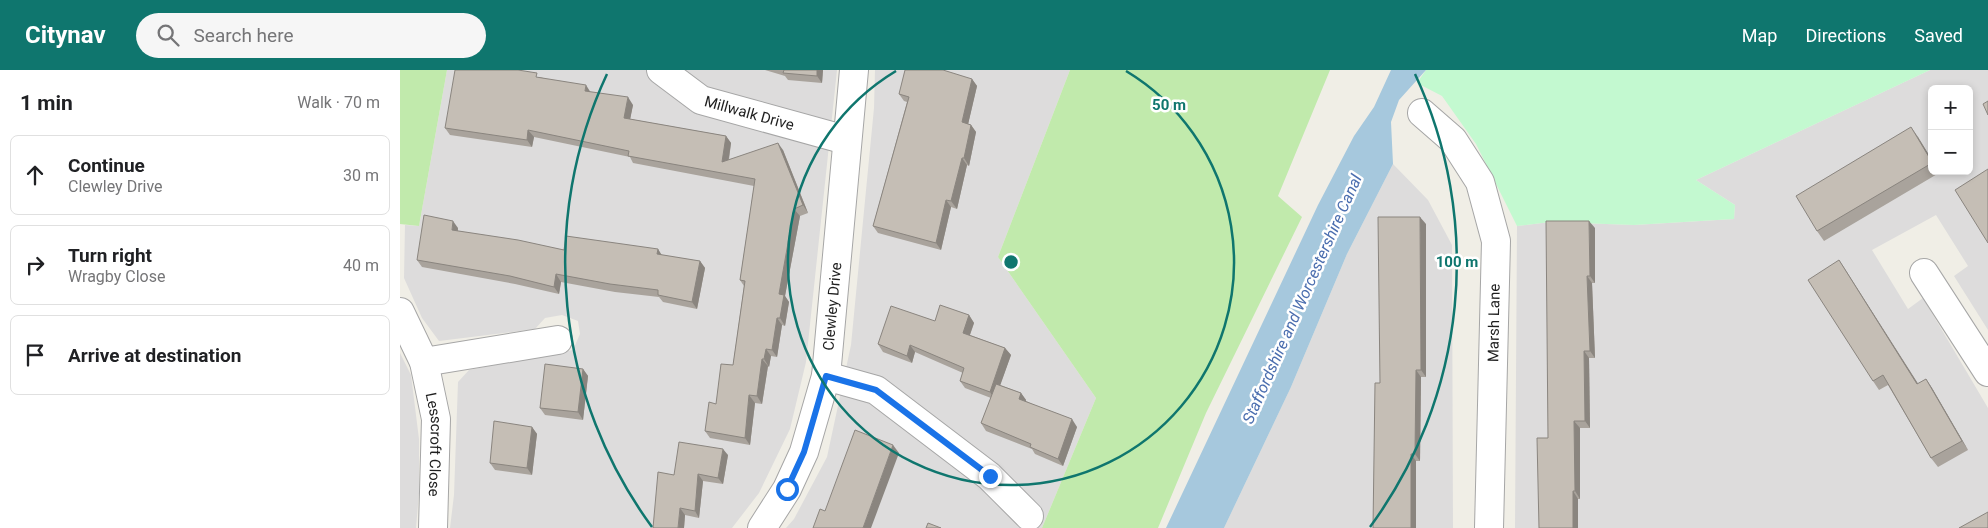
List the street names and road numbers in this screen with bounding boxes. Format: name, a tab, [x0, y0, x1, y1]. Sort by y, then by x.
street label: Millwalk Drive	[702, 92, 796, 134]
street label: Clewley Drive	[819, 261, 845, 351]
street label: Marsh Lane	[1484, 284, 1504, 362]
street label: Lesscroft Close	[422, 391, 445, 497]

